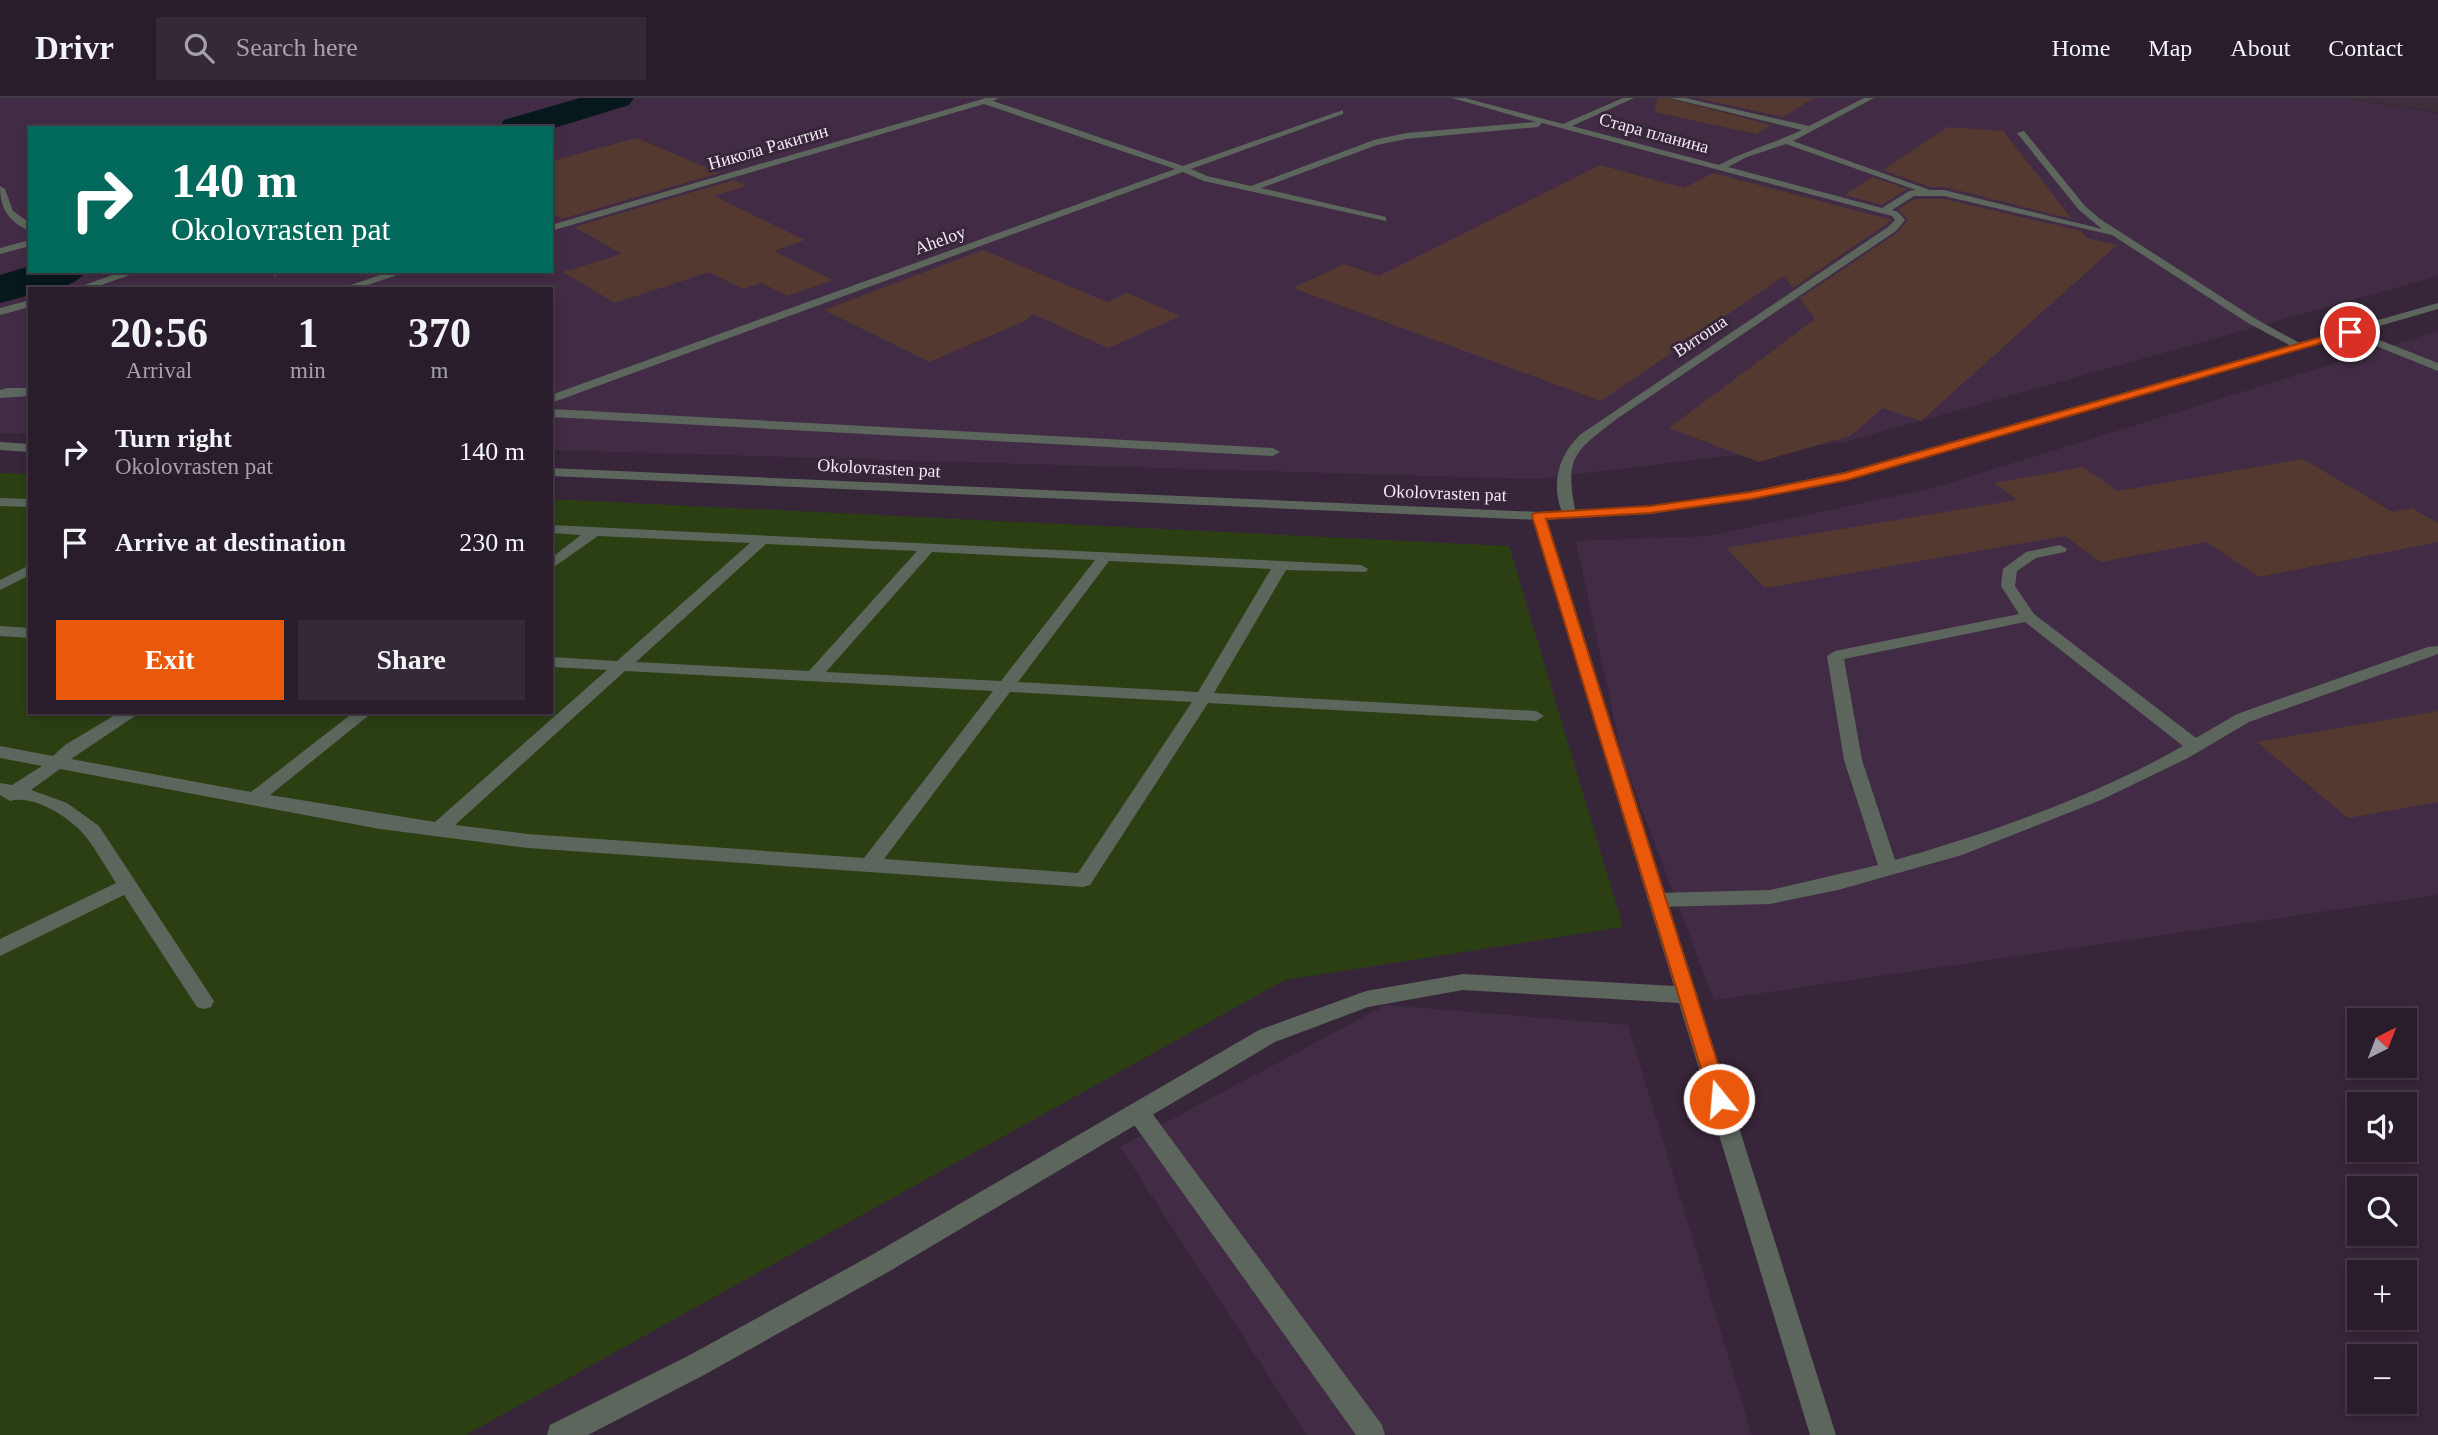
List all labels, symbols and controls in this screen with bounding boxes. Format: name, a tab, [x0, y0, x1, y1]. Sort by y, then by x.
search box	[156, 17, 646, 80]
icon: search	[180, 29, 218, 67]
text: Drivr	[35, 30, 114, 66]
text: Search here	[236, 33, 358, 62]
text: Home	[2052, 35, 2110, 61]
text: Map	[2148, 35, 2192, 61]
text: About	[2230, 35, 2290, 61]
text: Contact	[2328, 35, 2403, 61]
street label: Стара планина	[1597, 109, 1711, 157]
street label: Никола Ракитин	[706, 120, 831, 174]
text: 140 m	[171, 153, 298, 208]
icon: right	[56, 154, 147, 245]
text: Okolovrasten pat	[171, 211, 391, 247]
street label: Aheloy	[912, 222, 968, 258]
pin	[2320, 302, 2380, 362]
text: 20:56	[110, 310, 208, 356]
text: 1	[297, 310, 318, 356]
text: 370	[408, 310, 471, 356]
street label: Витоша	[1669, 311, 1731, 361]
icon: arrive	[2331, 313, 2369, 351]
text: Arrival	[126, 358, 192, 383]
text: min	[290, 358, 326, 383]
text: m	[430, 358, 448, 383]
text: Turn right	[115, 424, 232, 453]
icon: right	[56, 433, 94, 471]
text: 140 m	[459, 437, 525, 466]
text: Okolovrasten pat	[115, 454, 273, 479]
street label: Okolovrasten pat	[817, 455, 941, 481]
street label: Okolovrasten pat	[1383, 481, 1507, 505]
icon: arrive	[56, 524, 94, 562]
text: Arrive at destination	[115, 528, 346, 557]
text: 230 m	[459, 528, 525, 557]
button: Exit	[56, 620, 284, 700]
button: Share	[298, 620, 525, 700]
north arrow	[2347, 1008, 2417, 1078]
map controls	[2347, 1008, 2417, 1414]
position arrow	[1682, 1062, 1756, 1136]
button: sound	[2347, 1092, 2417, 1162]
button: search	[2347, 1176, 2417, 1246]
button: +	[2347, 1260, 2417, 1330]
button: −	[2347, 1344, 2417, 1414]

